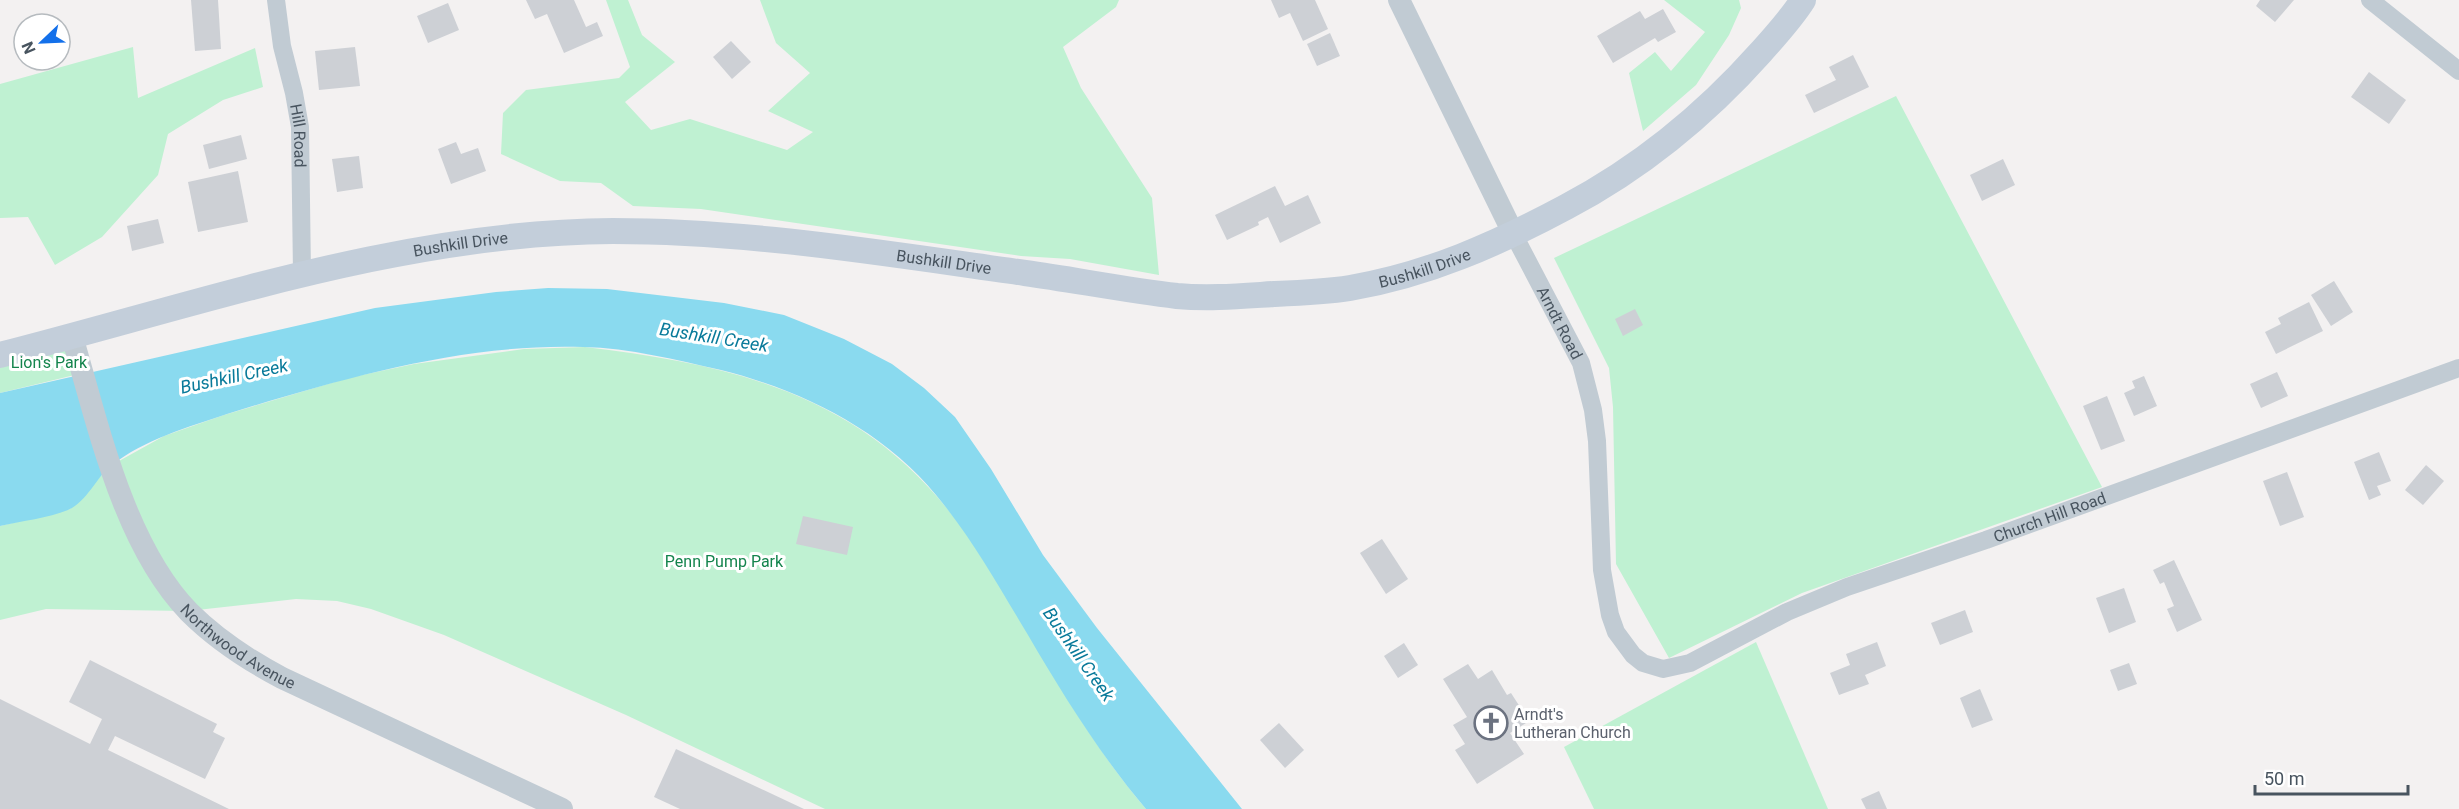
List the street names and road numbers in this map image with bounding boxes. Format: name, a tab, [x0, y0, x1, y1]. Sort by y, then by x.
street label: Hill Road	[287, 102, 310, 168]
street label: Bushkill Drive	[412, 228, 509, 260]
street label: Bushkill Drive	[1377, 244, 1473, 292]
street label: Bushkill Drive	[895, 245, 993, 278]
street label: Arndt Road	[1533, 283, 1587, 362]
street label: Church Hill Road	[1991, 488, 2108, 546]
street label: Northwood Avenue	[177, 600, 299, 692]

